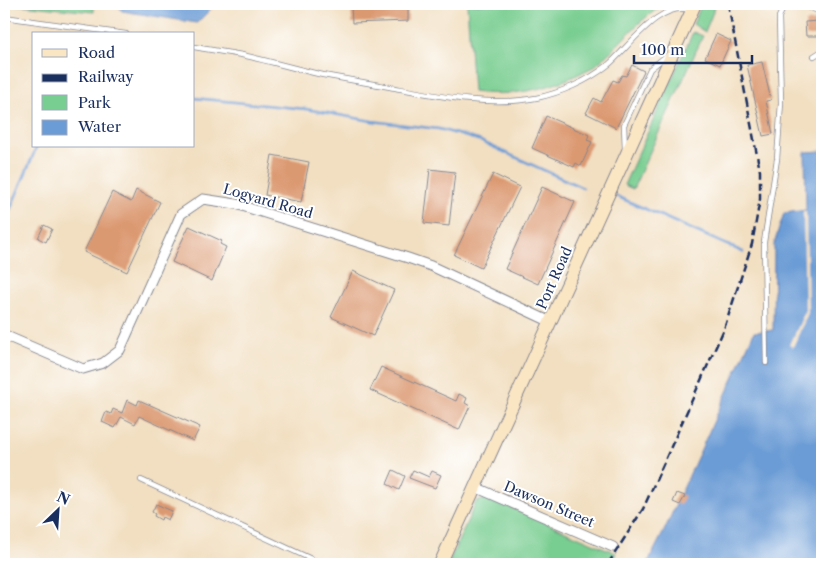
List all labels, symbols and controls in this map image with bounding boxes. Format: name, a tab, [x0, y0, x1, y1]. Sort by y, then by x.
legend	[32, 32, 195, 148]
scale bar	[634, 32, 751, 64]
text: 100 m	[641, 40, 684, 59]
text: Road	[78, 43, 115, 62]
text: Railway	[78, 67, 134, 86]
text: Park	[78, 93, 112, 112]
text: Water	[77, 117, 122, 136]
street label: Logyard Road	[221, 180, 315, 223]
street label: Port Road	[532, 243, 576, 312]
street label: Dawson Street	[501, 477, 597, 531]
north arrow	[32, 486, 82, 536]
text: N	[54, 487, 73, 509]

